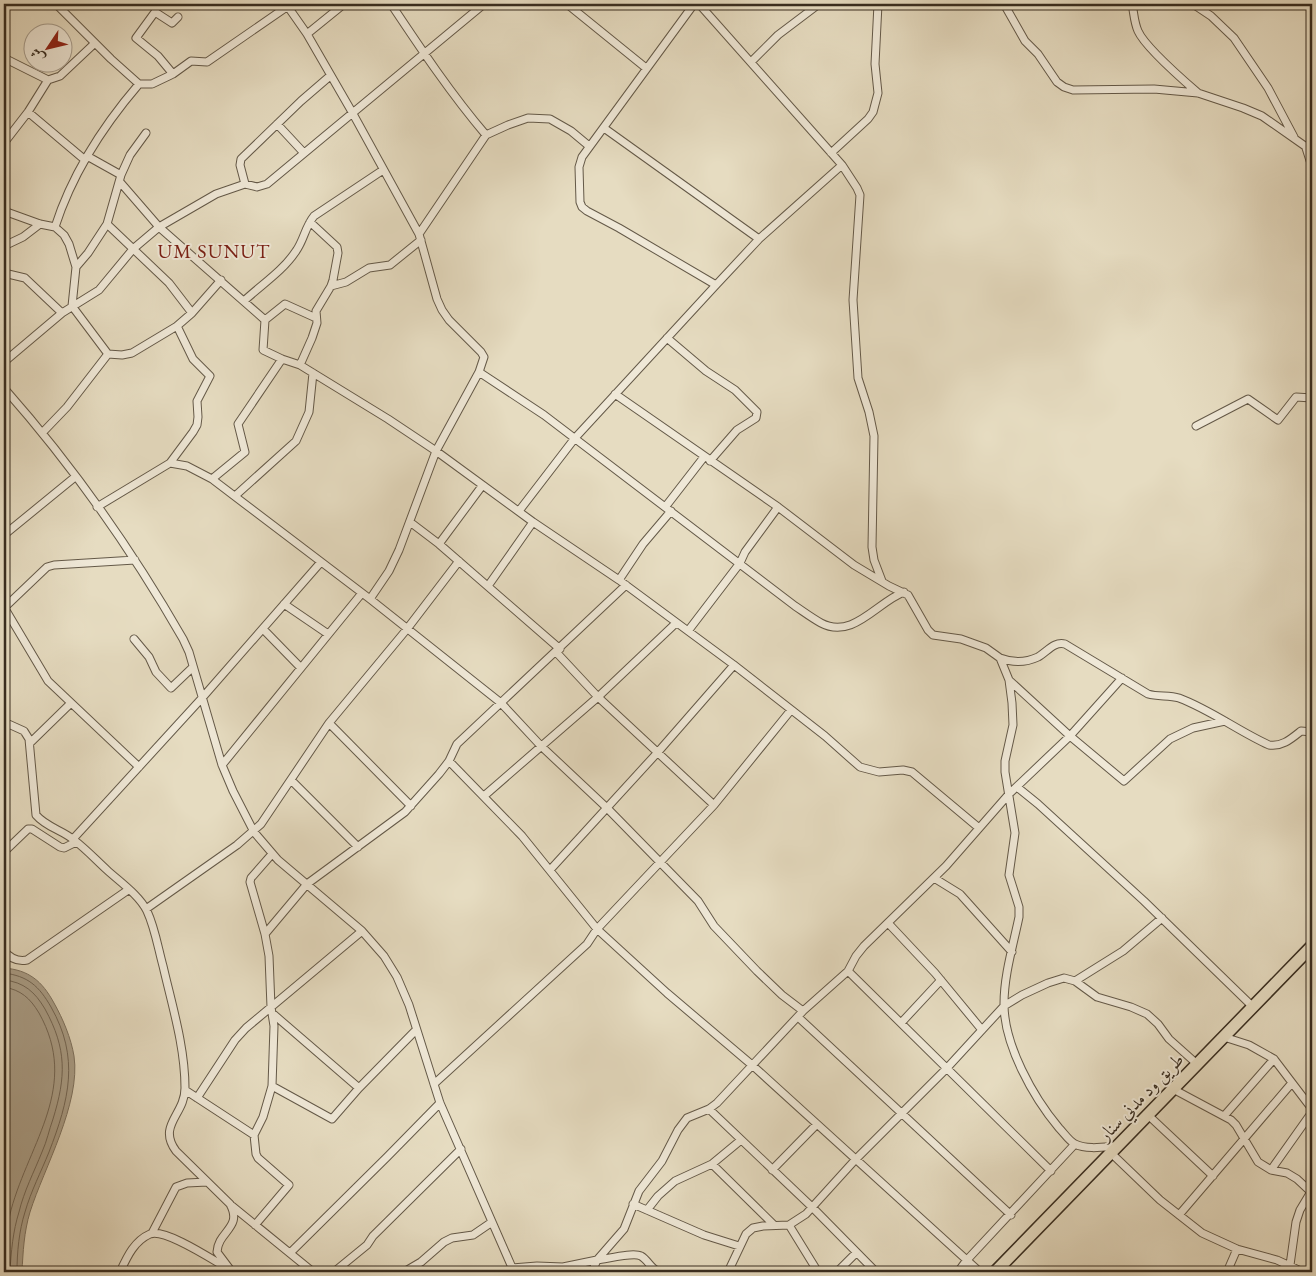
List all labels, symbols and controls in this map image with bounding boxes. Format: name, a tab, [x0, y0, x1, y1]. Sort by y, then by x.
north arrow	[22, 22, 72, 72]
text: ش	[26, 45, 49, 66]
district label: UM SUNUT	[158, 238, 270, 264]
street label: طريق ود مدني سنار	[1092, 1048, 1191, 1150]

